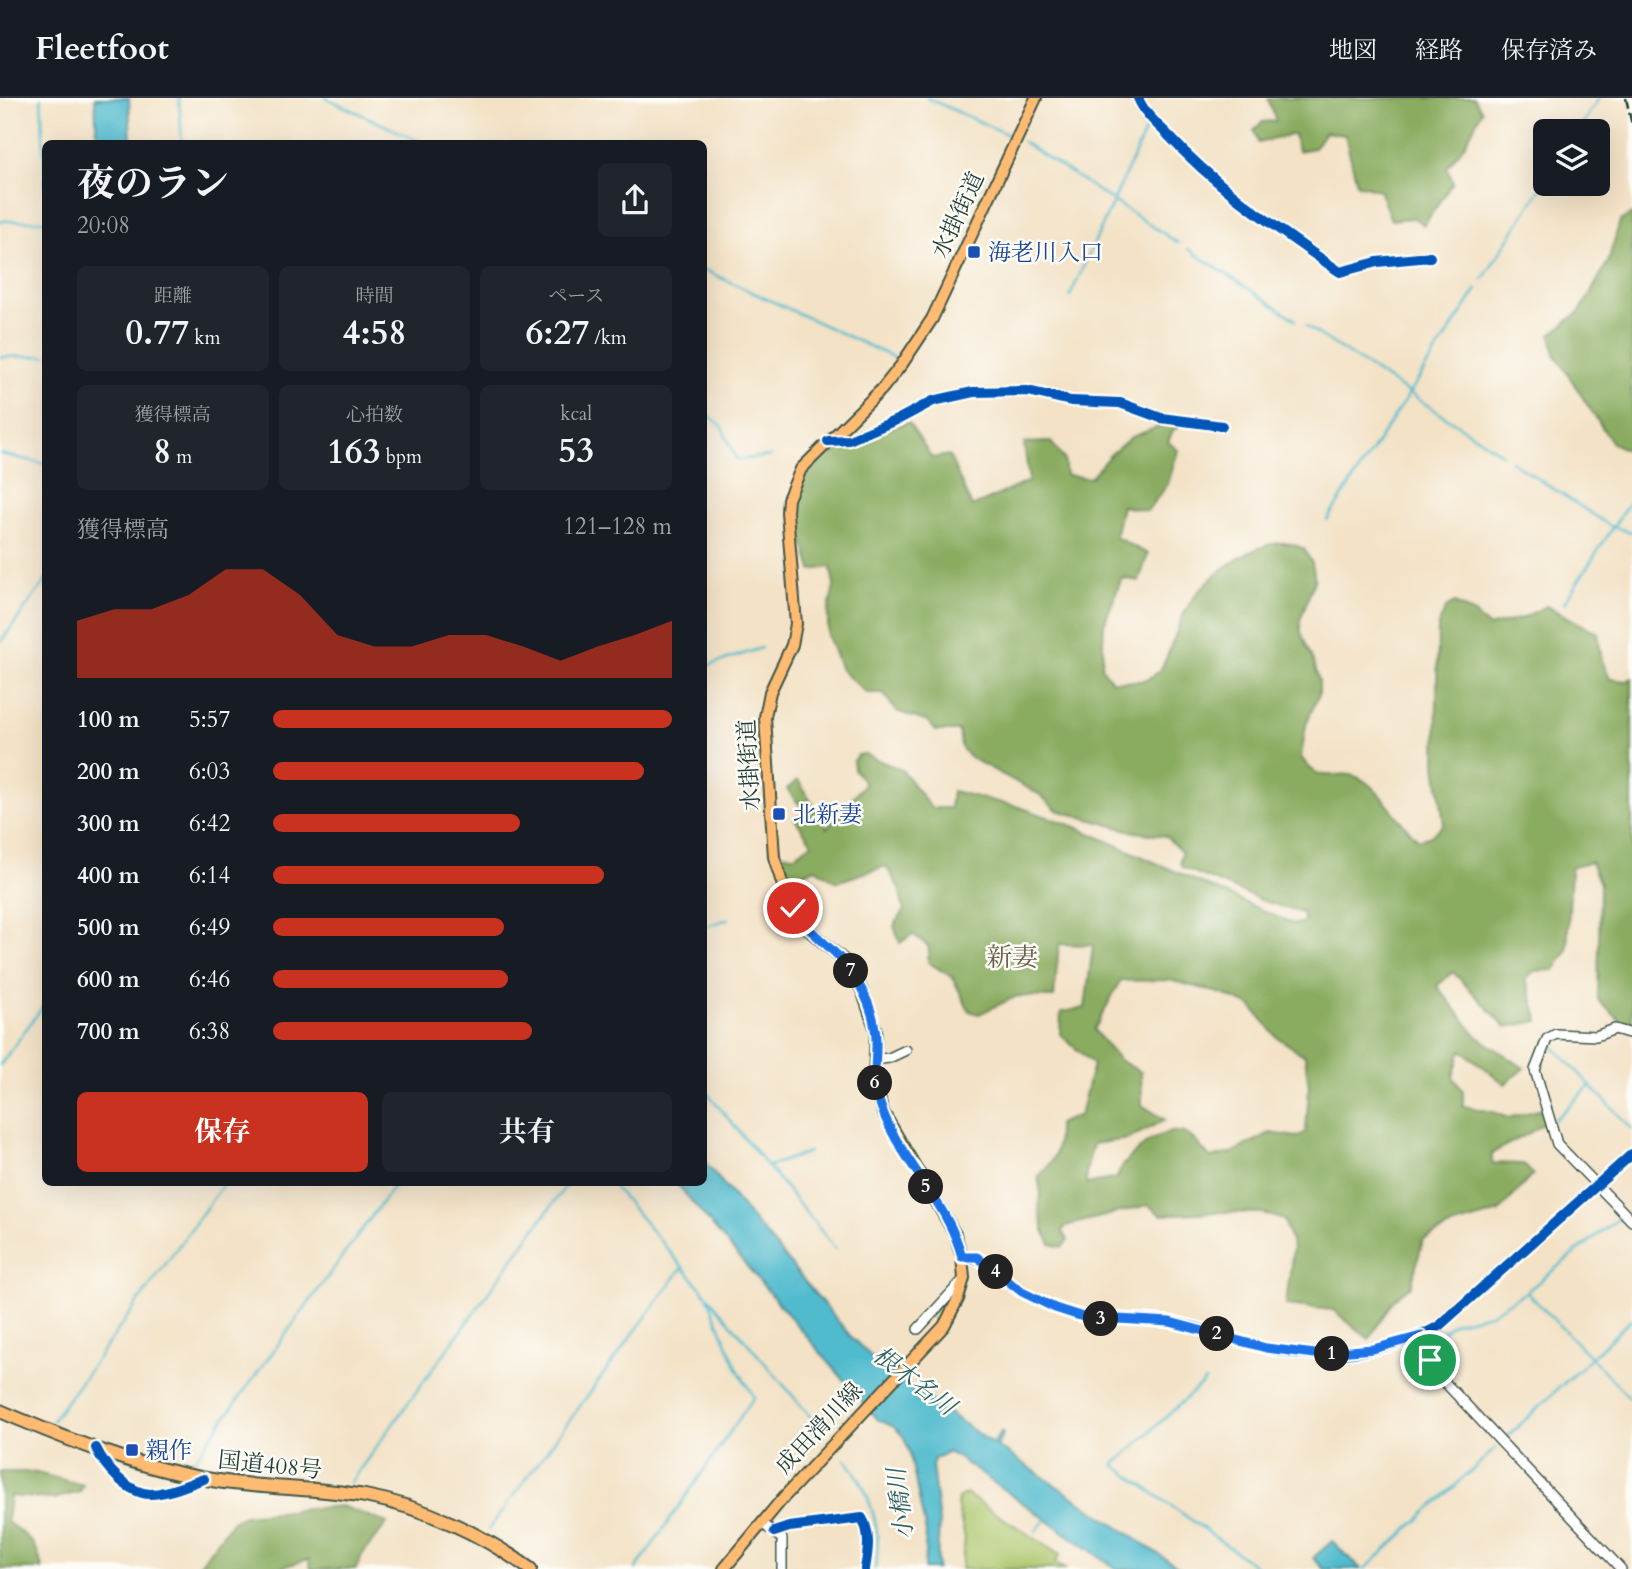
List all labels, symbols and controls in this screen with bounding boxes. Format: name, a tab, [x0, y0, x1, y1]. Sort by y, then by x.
text: Fleetfoot	[35, 26, 169, 71]
text: 地図	[1329, 34, 1377, 67]
text: 経路	[1415, 34, 1463, 67]
text: 保存済み	[1501, 34, 1597, 67]
map controls	[1533, 119, 1610, 196]
button: layers	[1533, 119, 1610, 196]
text: 夜のラン	[77, 158, 229, 210]
button: share	[598, 163, 672, 237]
street label: 水掛街道	[925, 167, 991, 263]
text: 20:08	[77, 210, 130, 241]
place label: 海老川入口	[988, 237, 1103, 268]
marker: 海老川入口	[966, 244, 982, 260]
text: 距離	[154, 283, 192, 309]
text: 時間	[355, 283, 394, 309]
text: ペース	[548, 283, 604, 309]
text: 0.77	[125, 309, 189, 357]
text: 4:58	[343, 309, 406, 357]
text: 6:27	[525, 309, 589, 357]
text: km	[189, 325, 220, 351]
text: /km	[589, 325, 627, 351]
text: kcal	[560, 401, 592, 427]
text: 獲得標高	[135, 402, 211, 428]
text: 心拍数	[346, 402, 403, 428]
text: 53	[558, 427, 594, 475]
text: 8	[153, 428, 171, 476]
text: 163	[327, 428, 381, 476]
text: m	[171, 444, 192, 470]
text: bpm	[381, 444, 422, 470]
text: 121–128 m	[563, 511, 672, 542]
text: 獲得標高	[77, 514, 169, 545]
text: 100 m	[77, 704, 140, 735]
text: 5:57	[189, 704, 230, 735]
street label: 水掛街道	[731, 718, 767, 812]
text: 200 m	[77, 756, 140, 787]
text: 6:03	[189, 756, 230, 787]
place label: 北新妻	[793, 799, 862, 830]
marker: 北新妻	[771, 806, 787, 822]
text: 300 m	[77, 808, 140, 839]
text: 6:42	[189, 808, 230, 839]
text: 400 m	[77, 860, 140, 891]
text: 6:14	[189, 860, 230, 891]
pin	[763, 878, 823, 938]
icon: check	[774, 889, 812, 927]
text: 500 m	[77, 912, 140, 943]
text: 6:49	[189, 912, 230, 943]
district label: 新妻	[986, 940, 1038, 975]
pin: 7	[834, 954, 868, 988]
text: 7	[846, 957, 855, 983]
text: 600 m	[77, 964, 140, 995]
text: 6:46	[189, 964, 230, 995]
text: 700 m	[77, 1016, 140, 1047]
text: 6:38	[189, 1016, 230, 1047]
pin: 6	[858, 1066, 892, 1100]
text: 6	[870, 1069, 879, 1095]
button: 保存	[77, 1092, 368, 1172]
button: 共有	[382, 1092, 672, 1172]
pin: 5	[908, 1170, 944, 1204]
text: 5	[921, 1173, 930, 1199]
pin: 4	[978, 1254, 1014, 1290]
text: 4	[991, 1258, 1000, 1284]
pin: 3	[1084, 1302, 1118, 1336]
text: 3	[1096, 1305, 1105, 1331]
pin: 2	[1200, 1316, 1234, 1352]
text: 2	[1212, 1320, 1221, 1346]
pin	[1400, 1330, 1460, 1390]
pin: 1	[1314, 1336, 1350, 1372]
water label: 根木名川	[866, 1339, 965, 1425]
text: 1	[1327, 1340, 1336, 1366]
icon: arrive	[1411, 1341, 1449, 1379]
street label: 成田滑川線	[768, 1375, 870, 1481]
place label: 親作	[146, 1435, 192, 1466]
marker: 親作	[124, 1442, 140, 1458]
street label: 国道408号	[216, 1444, 324, 1486]
water label: 小橋川	[880, 1463, 922, 1542]

